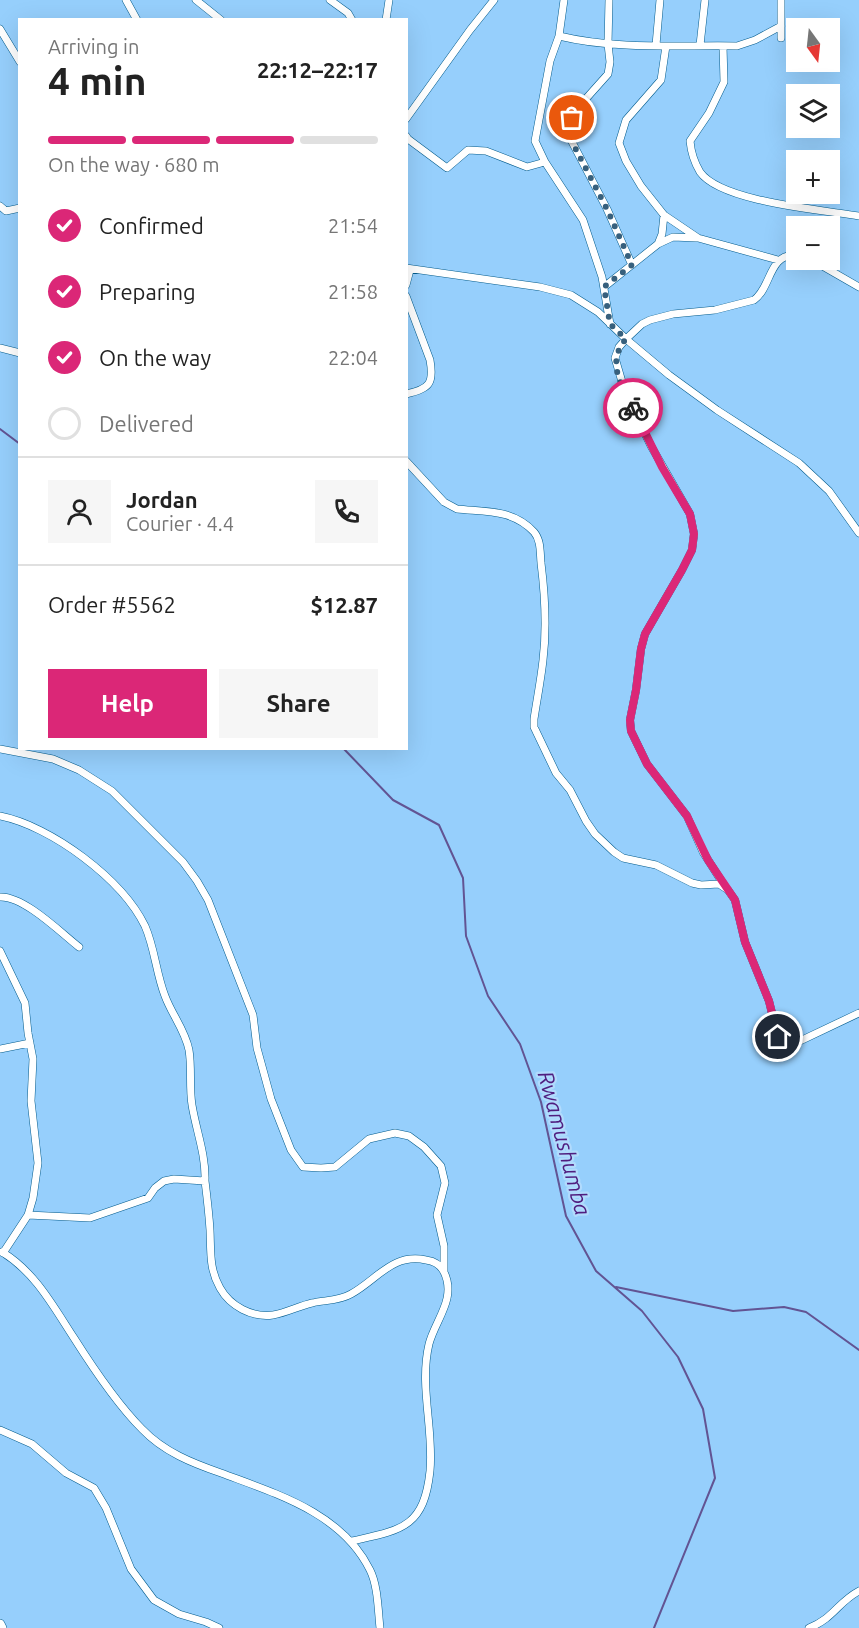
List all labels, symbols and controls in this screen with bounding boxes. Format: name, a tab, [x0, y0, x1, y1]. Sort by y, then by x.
north arrow	[786, 18, 840, 72]
map controls	[786, 18, 840, 270]
text: Arriving in	[48, 35, 139, 58]
text: 22:12–22:17	[257, 57, 378, 82]
text: 4 min	[48, 59, 147, 102]
button: layers	[786, 84, 840, 138]
pin	[546, 92, 597, 143]
icon: bag	[555, 101, 588, 134]
button: +	[786, 150, 840, 204]
text: On the way · 680 m	[48, 153, 220, 176]
icon: check	[48, 209, 81, 242]
text: Confirmed	[99, 213, 204, 238]
text: 21:54	[328, 214, 378, 237]
button: −	[786, 216, 840, 270]
icon: check	[48, 275, 81, 308]
text: Preparing	[99, 279, 196, 304]
text: 21:58	[328, 280, 378, 303]
icon: check	[48, 341, 81, 374]
text: On the way	[99, 345, 211, 370]
text: 22:04	[328, 346, 378, 369]
courier	[603, 378, 663, 438]
icon: bike	[617, 392, 650, 425]
text: Delivered	[99, 411, 194, 436]
button: person	[48, 480, 111, 543]
button: phone	[315, 480, 378, 543]
text: Jordan	[126, 487, 198, 512]
text: Courier · 4.4	[126, 512, 234, 535]
text: Order #5562	[48, 592, 176, 617]
text: $12.87	[311, 592, 378, 617]
button: Help	[48, 669, 207, 738]
button: Share	[219, 669, 378, 738]
pin	[752, 1011, 803, 1062]
icon: home	[761, 1020, 794, 1053]
water label: Rwamushumba	[534, 1068, 596, 1218]

